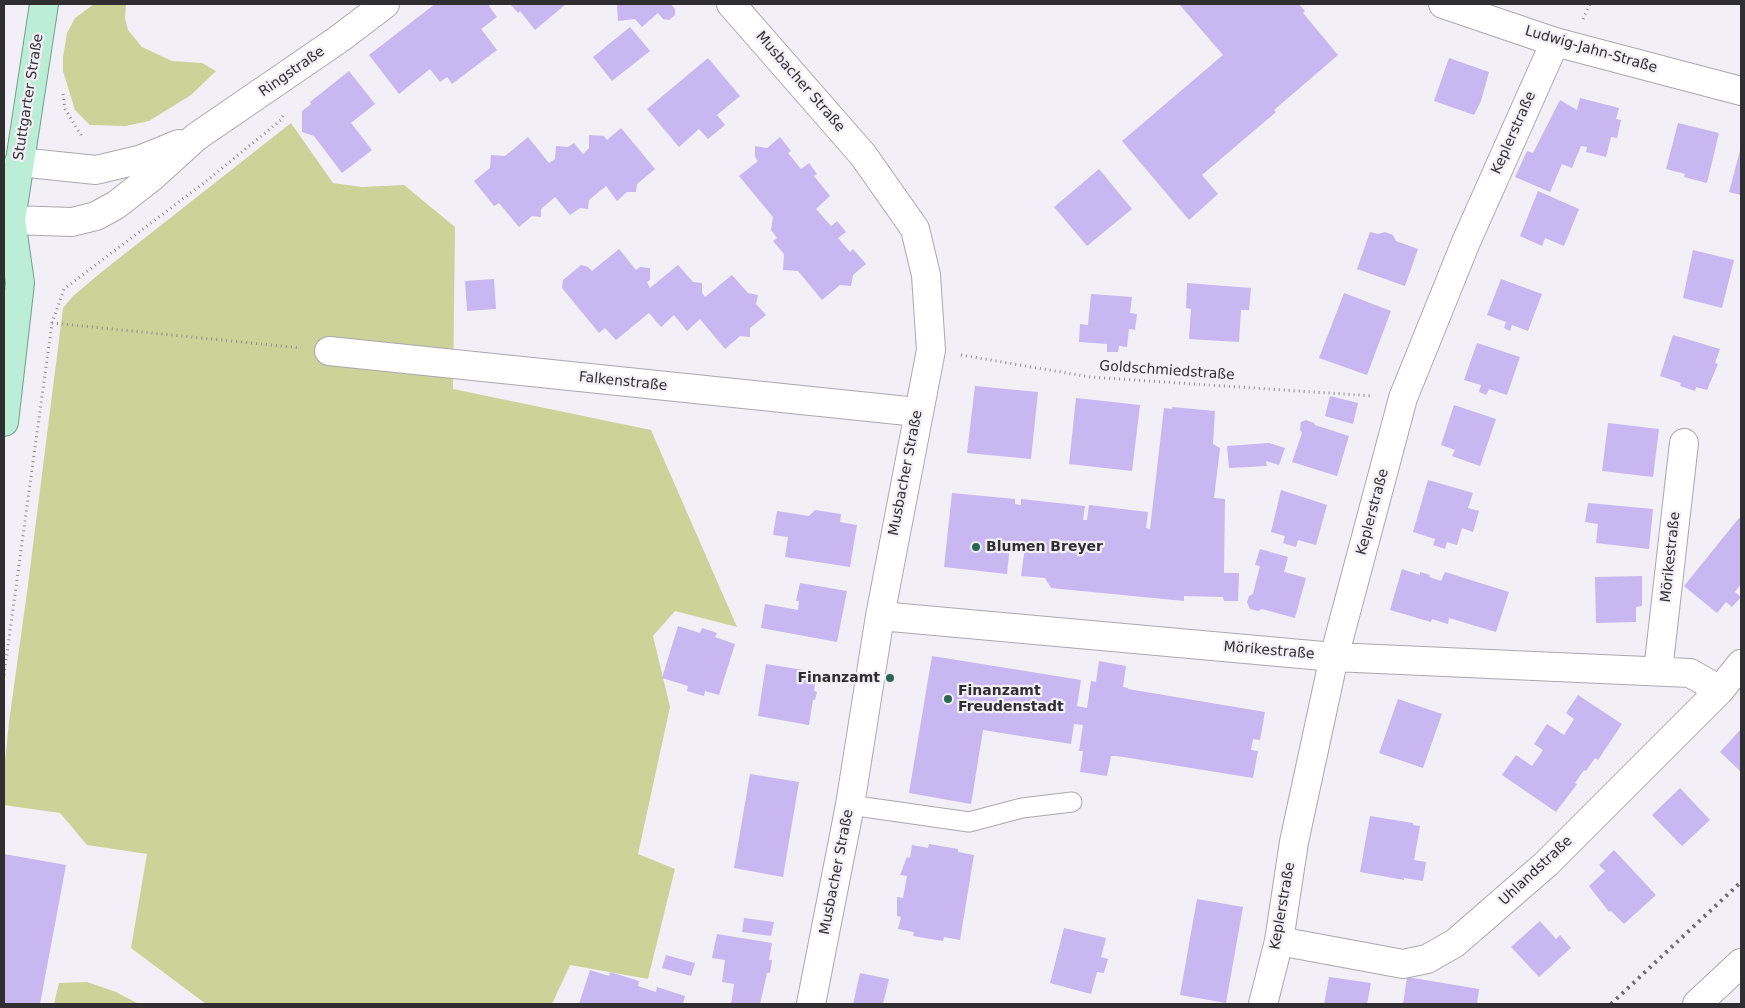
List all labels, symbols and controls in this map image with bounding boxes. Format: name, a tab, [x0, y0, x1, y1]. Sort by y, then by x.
street label: Ludwig-Jahn-Straße	[1523, 23, 1659, 77]
street label: Musbacher Straße	[752, 28, 848, 136]
street label: Stuttgarter Straße	[11, 33, 47, 161]
street label: Ringstraße	[256, 43, 328, 101]
street label: Keplerstraße	[1488, 89, 1540, 177]
street label: Goldschmiedstraße	[1099, 358, 1235, 384]
street label: Falkenstraße	[578, 369, 668, 395]
street label: Musbacher Straße	[886, 409, 926, 537]
street label: Keplerstraße	[1353, 467, 1393, 557]
street label: Mörikestraße	[1658, 511, 1684, 603]
place label: Blumen Breyer	[986, 539, 1103, 555]
marker: Blumen Breyer	[970, 541, 982, 553]
street label: Mörikestraße	[1223, 639, 1315, 663]
place label: Finanzamt	[797, 670, 880, 686]
marker: Finanzamt	[884, 672, 896, 684]
place label: Finanzamt Freudenstadt	[958, 683, 1064, 716]
marker: Finanzamt Freudenstadt	[942, 693, 954, 705]
street label: Musbacher Straße	[817, 808, 857, 936]
street label: Uhlandstraße	[1496, 833, 1576, 909]
street label: Keplerstraße	[1267, 861, 1299, 951]

